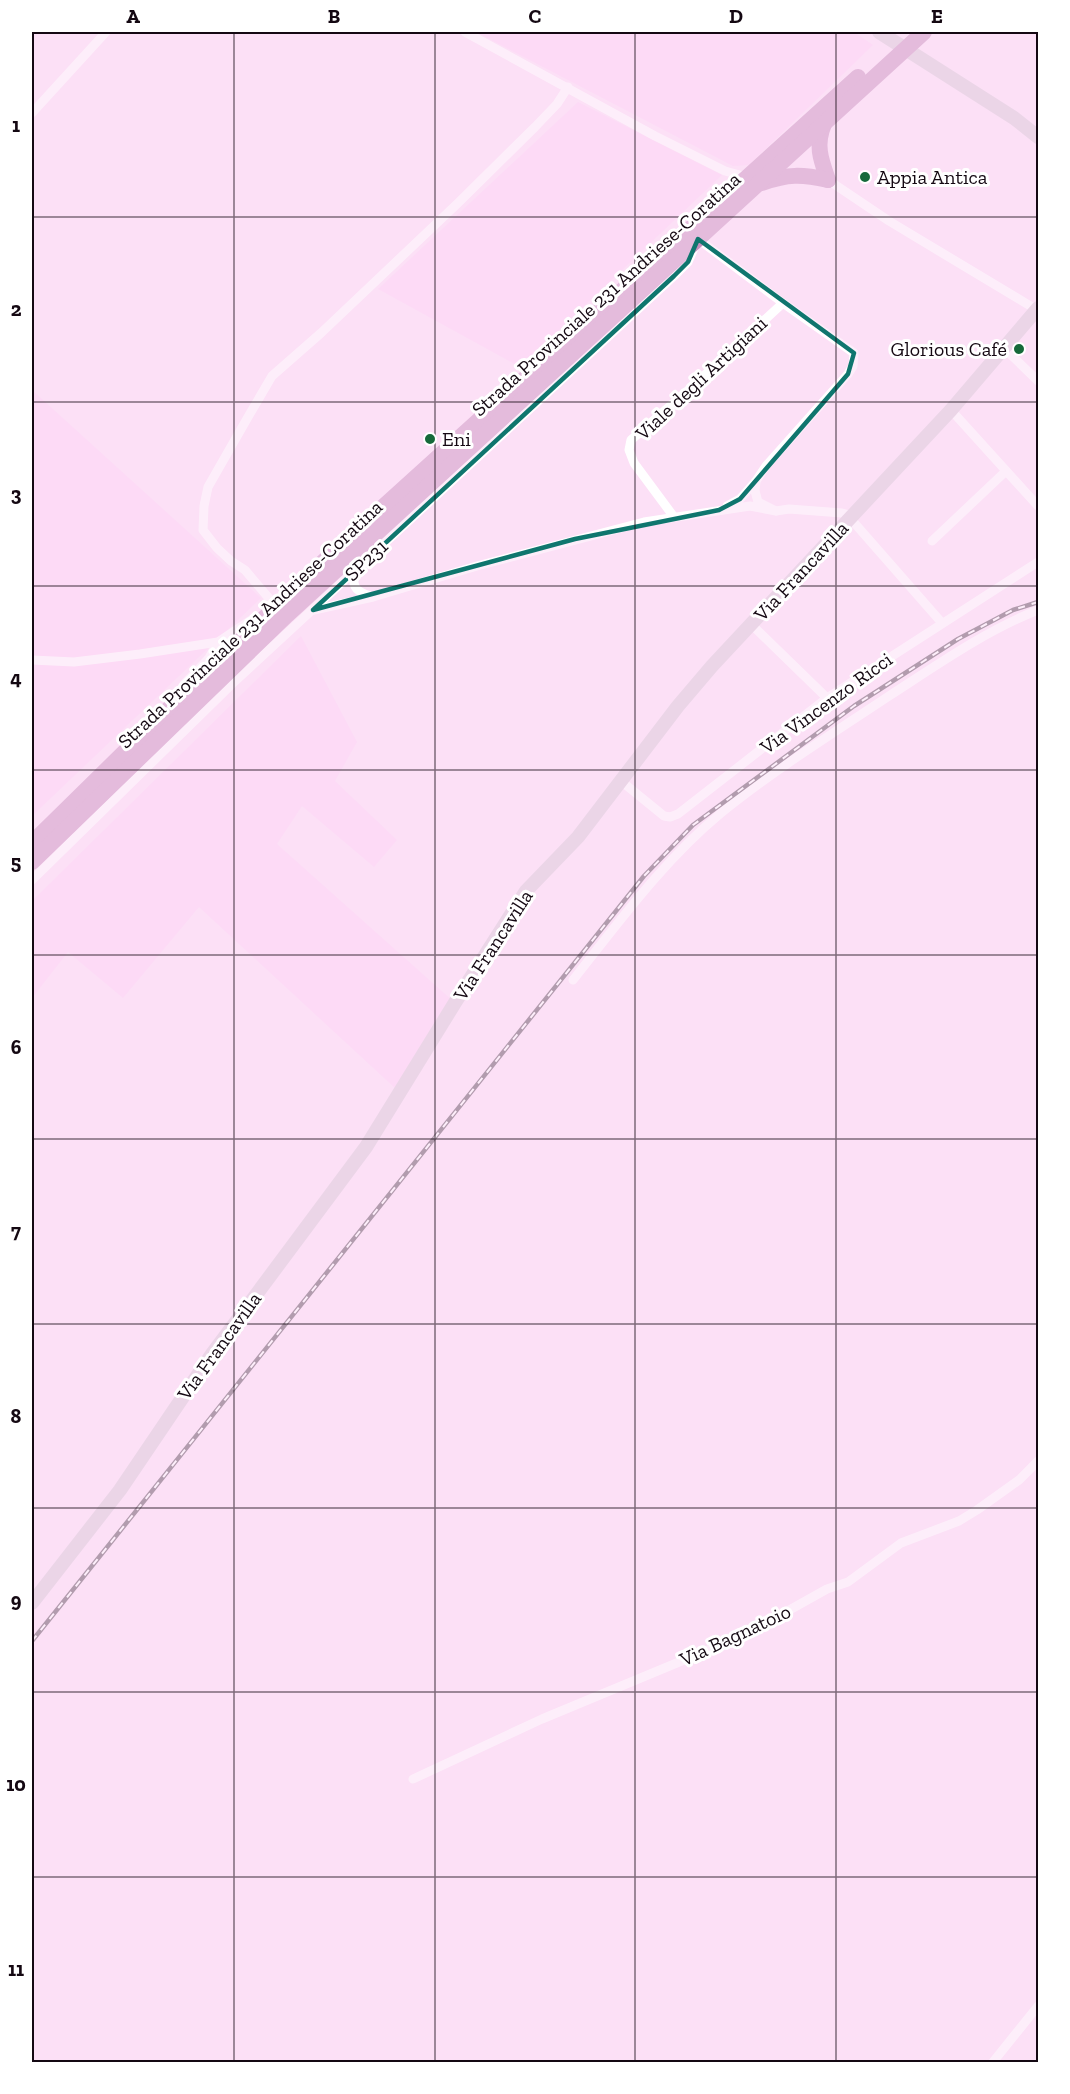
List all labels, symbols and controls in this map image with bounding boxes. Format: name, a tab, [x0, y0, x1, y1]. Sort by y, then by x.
text: A	[126, 4, 140, 28]
text: B	[328, 4, 340, 28]
text: C	[529, 4, 542, 28]
text: D	[729, 4, 743, 28]
text: E	[931, 4, 943, 28]
text: 1	[12, 113, 20, 137]
place label: Appia Antica	[877, 165, 988, 189]
street label: Strada Provinciale 231 Andriese-Coratina	[467, 167, 746, 421]
marker: Appia Antica	[858, 170, 872, 184]
text: 2	[11, 297, 22, 321]
street label: Viale degli Artigiani	[630, 311, 772, 446]
place label: Glorious Café	[891, 337, 1007, 361]
marker: Glorious Café	[1012, 342, 1026, 356]
place label: Eni	[442, 427, 471, 451]
marker: Eni	[423, 432, 437, 446]
text: 3	[11, 482, 22, 506]
street label: Strada Provinciale 231 Andriese-Coratina	[113, 495, 388, 753]
street label: Via Francavilla	[748, 516, 854, 627]
street label: SP231	[340, 534, 393, 586]
street label: Via Vincenzo Ricci	[754, 647, 897, 760]
text: 4	[10, 666, 22, 690]
text: 5	[11, 850, 21, 874]
street label: Via Francavilla	[448, 885, 538, 1006]
text: 6	[11, 1035, 22, 1059]
text: 7	[11, 1219, 21, 1243]
street label: Via Francavilla	[171, 1287, 266, 1405]
text: 8	[11, 1404, 22, 1428]
text: 9	[11, 1588, 22, 1612]
street label: Via Bagnatoio	[675, 1599, 794, 1672]
text: 10	[6, 1772, 26, 1796]
text: 11	[8, 1957, 24, 1981]

